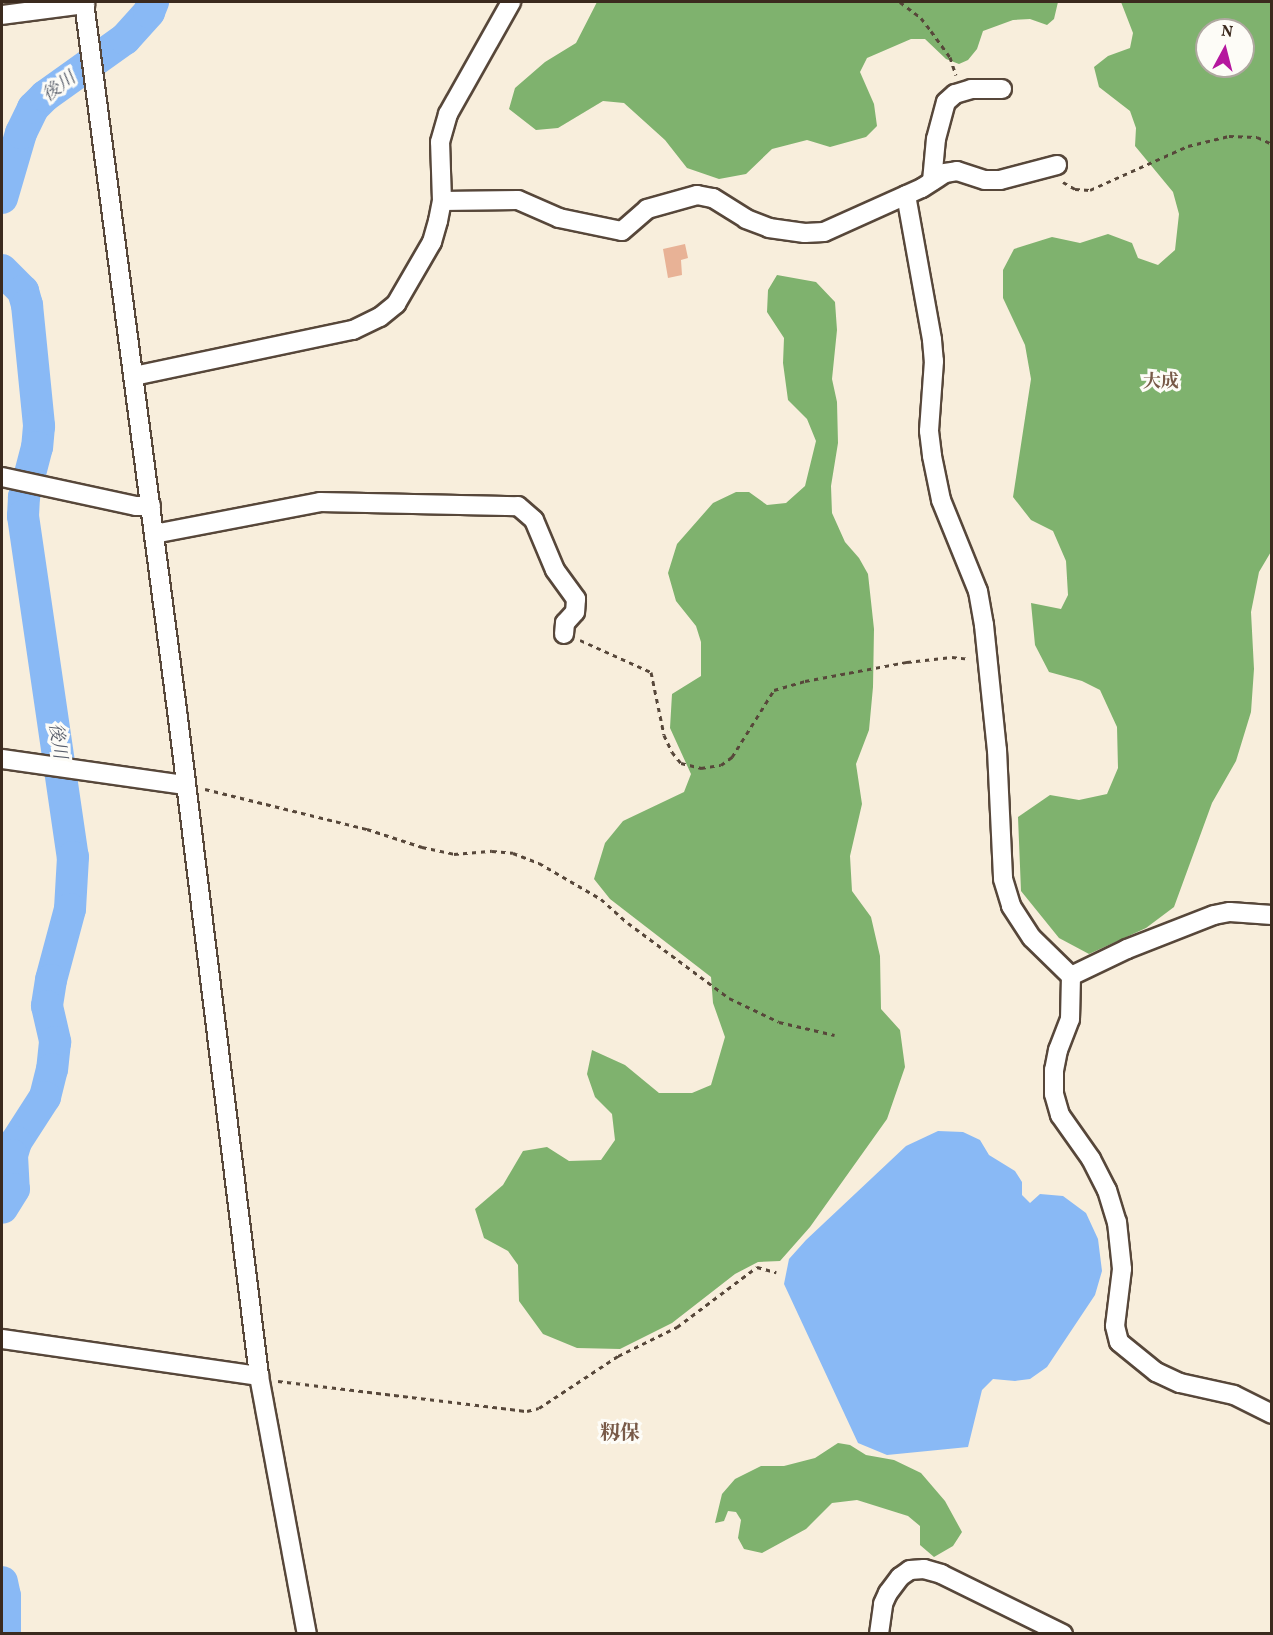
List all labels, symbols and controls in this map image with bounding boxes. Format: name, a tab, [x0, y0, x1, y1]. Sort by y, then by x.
north arrow	[1195, 18, 1255, 78]
text: N	[1220, 20, 1234, 44]
water label: 後川	[39, 69, 81, 107]
district label: 大成	[1143, 372, 1179, 394]
water label: 後川	[43, 722, 69, 760]
district label: 籾保	[600, 1422, 640, 1446]

